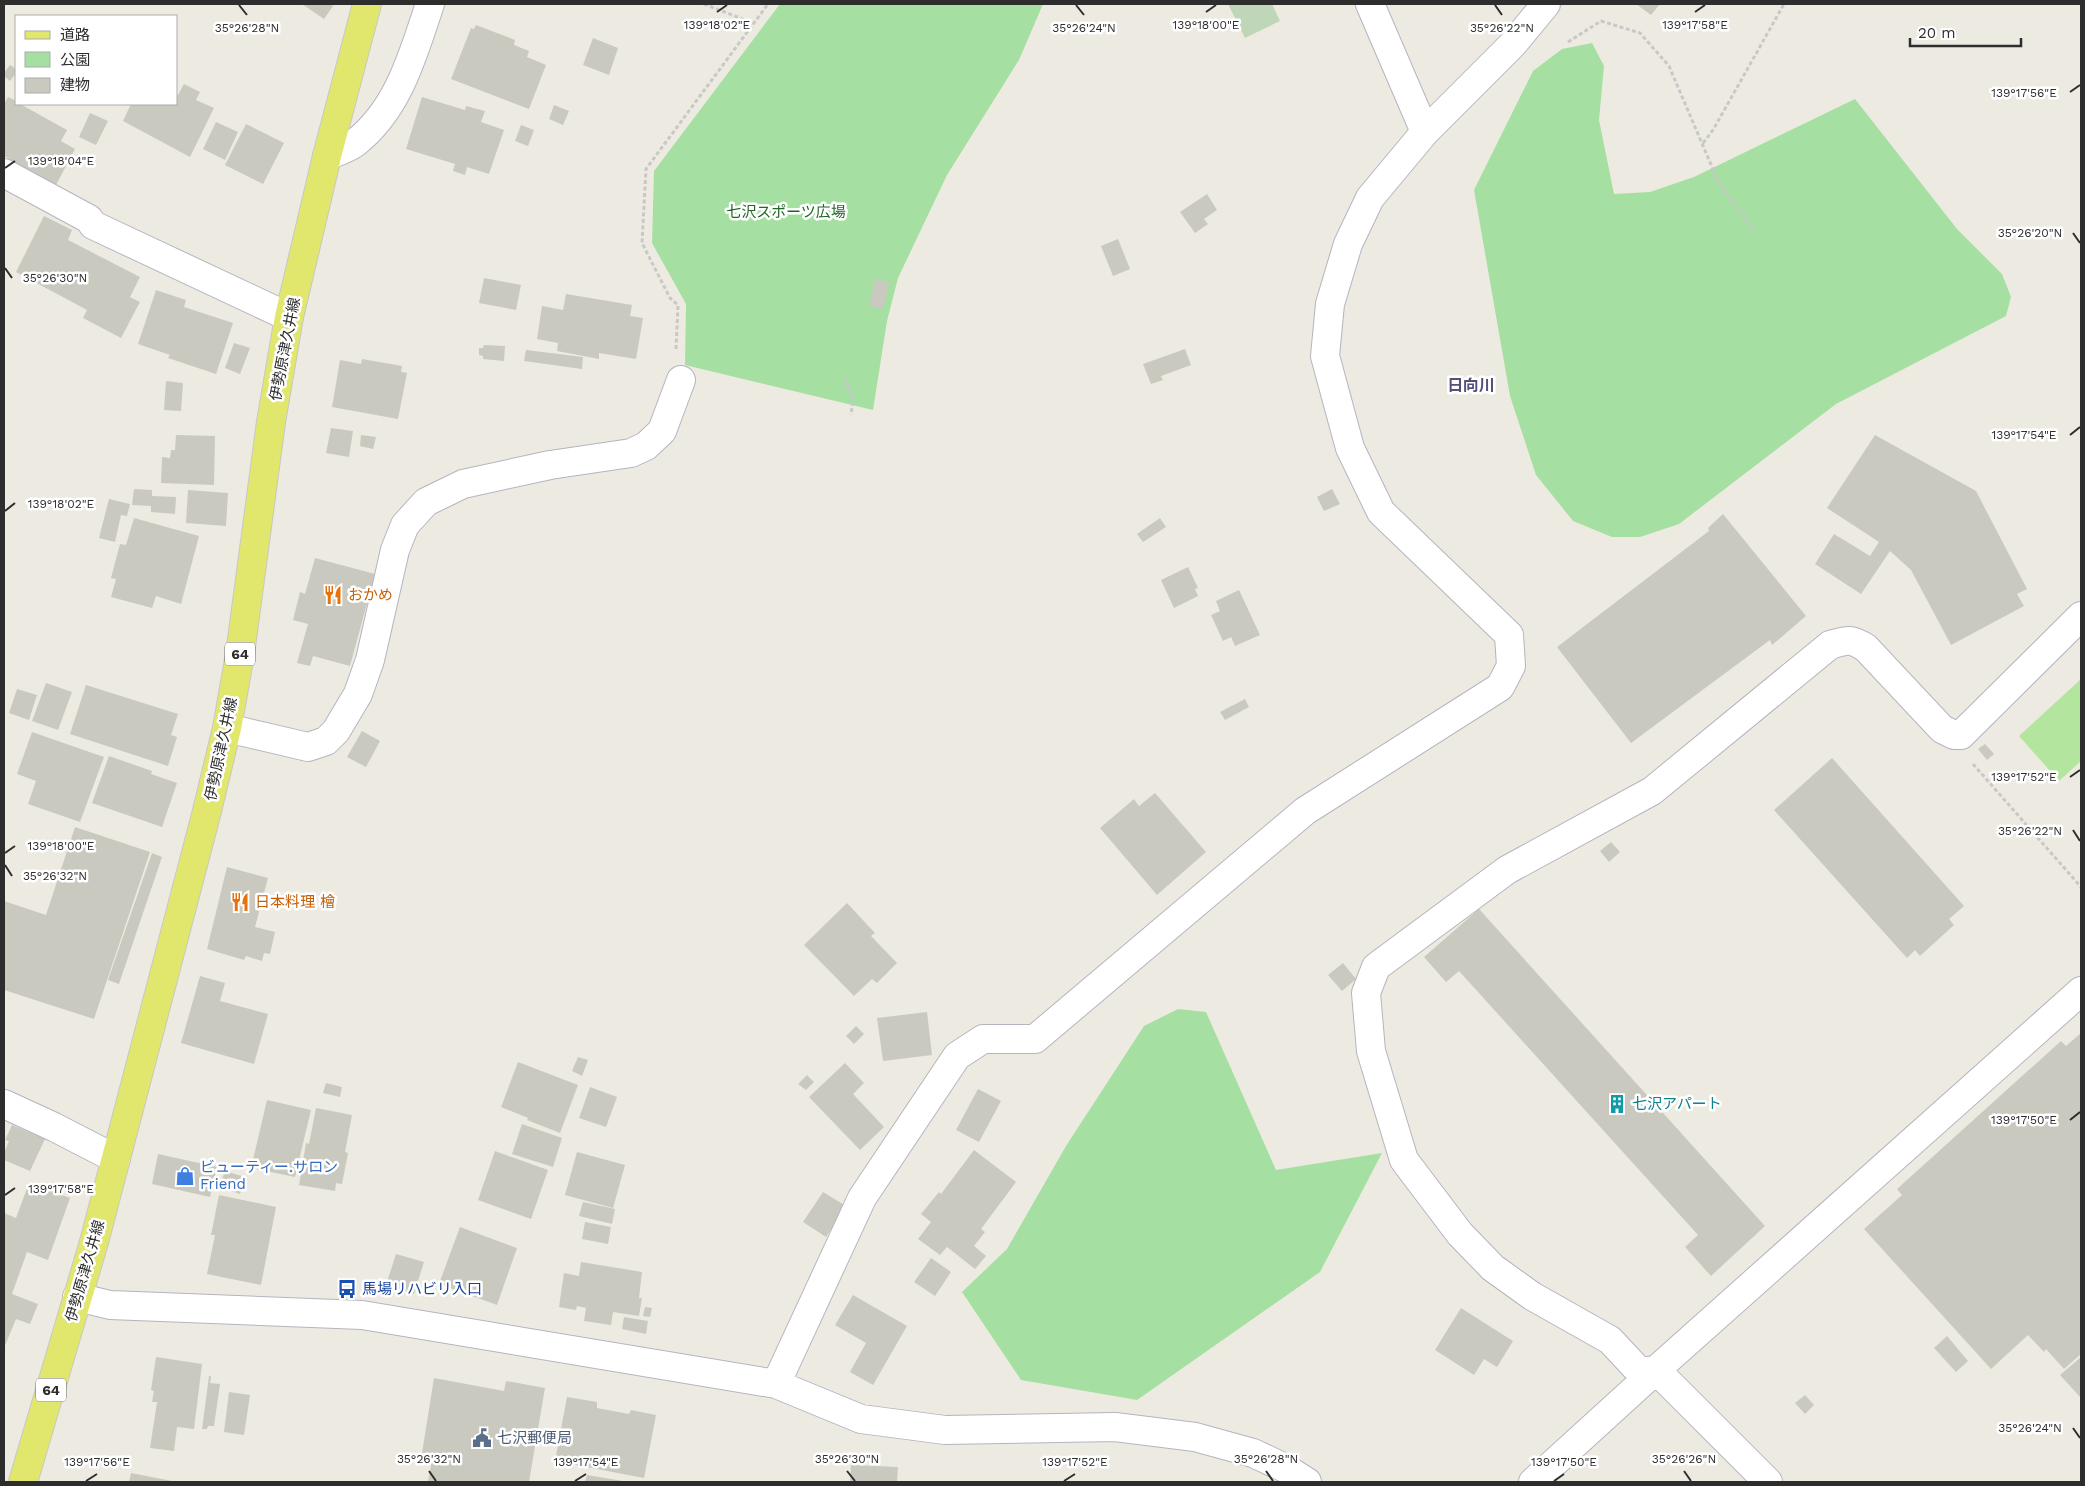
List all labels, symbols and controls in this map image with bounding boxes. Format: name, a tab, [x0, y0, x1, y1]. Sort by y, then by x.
legend	[15, 15, 178, 105]
scale bar	[1910, 15, 2021, 47]
text: 139°18'02"E	[684, 18, 751, 32]
text: 139°18'00"E	[1173, 18, 1240, 32]
text: 139°17'58"E	[1662, 18, 1728, 32]
text: 35°26'28"N	[215, 21, 279, 35]
text: 35°26'24"N	[1052, 21, 1116, 35]
text: 35°26'22"N	[1470, 21, 1534, 35]
text: 20 m	[1918, 24, 1956, 42]
text: 道路	[60, 26, 90, 44]
text: 公園	[60, 51, 90, 69]
text: 建物	[60, 76, 90, 94]
text: 139°17'56"E	[1991, 86, 2057, 100]
text: 139°18'04"E	[28, 154, 94, 168]
park label: 七沢スポーツ広場	[726, 203, 846, 221]
text: 35°26'20"N	[1998, 226, 2062, 240]
text: 35°26'30"N	[23, 271, 87, 285]
street label: 伊勢原津久井線	[266, 296, 304, 402]
district label: 日向川	[1447, 376, 1495, 395]
text: 139°17'54"E	[1991, 428, 2057, 442]
text: 139°18'02"E	[28, 497, 95, 511]
restaurant icon: おかめ	[322, 584, 344, 606]
place label: おかめ	[348, 586, 393, 604]
road number: 64	[225, 642, 255, 666]
street label: 伊勢原津久井線	[201, 696, 241, 802]
text: 139°17'52"E	[1991, 770, 2057, 784]
text: 35°26'22"N	[1998, 824, 2062, 838]
text: 139°18'00"E	[28, 839, 95, 853]
text: 35°26'32"N	[23, 869, 87, 883]
restaurant icon: 日本料理 檜	[229, 891, 251, 913]
place label: 日本料理 檜	[255, 893, 335, 911]
building icon: 七沢アパート	[1606, 1093, 1628, 1115]
place label: 七沢アパート	[1632, 1095, 1722, 1113]
text: 139°17'50"E	[1991, 1113, 2057, 1127]
place label: ビューティー.サロン Friend	[200, 1158, 338, 1193]
shop icon: ビューティー.サロン Friend	[174, 1165, 196, 1187]
text: 139°17'58"E	[28, 1182, 94, 1196]
street label: 伊勢原津久井線	[62, 1218, 108, 1324]
bus stop icon: 馬場リハビリ入口	[336, 1278, 358, 1300]
place label: 馬場リハビリ入口	[362, 1280, 482, 1298]
road number: 64	[36, 1378, 66, 1402]
text: 35°26'24"N	[1998, 1421, 2062, 1435]
public building icon: 七沢郵便局	[471, 1427, 493, 1449]
place label: 七沢郵便局	[497, 1429, 572, 1447]
text: 35°26'32"N	[397, 1452, 461, 1466]
text: 35°26'30"N	[815, 1452, 879, 1466]
text: 35°26'28"N	[1234, 1452, 1298, 1466]
text: 35°26'26"N	[1652, 1452, 1716, 1466]
text: 139°17'56"E	[64, 1455, 130, 1469]
text: 139°17'54"E	[553, 1455, 619, 1469]
text: 139°17'52"E	[1042, 1455, 1108, 1469]
text: 139°17'50"E	[1531, 1455, 1597, 1469]

